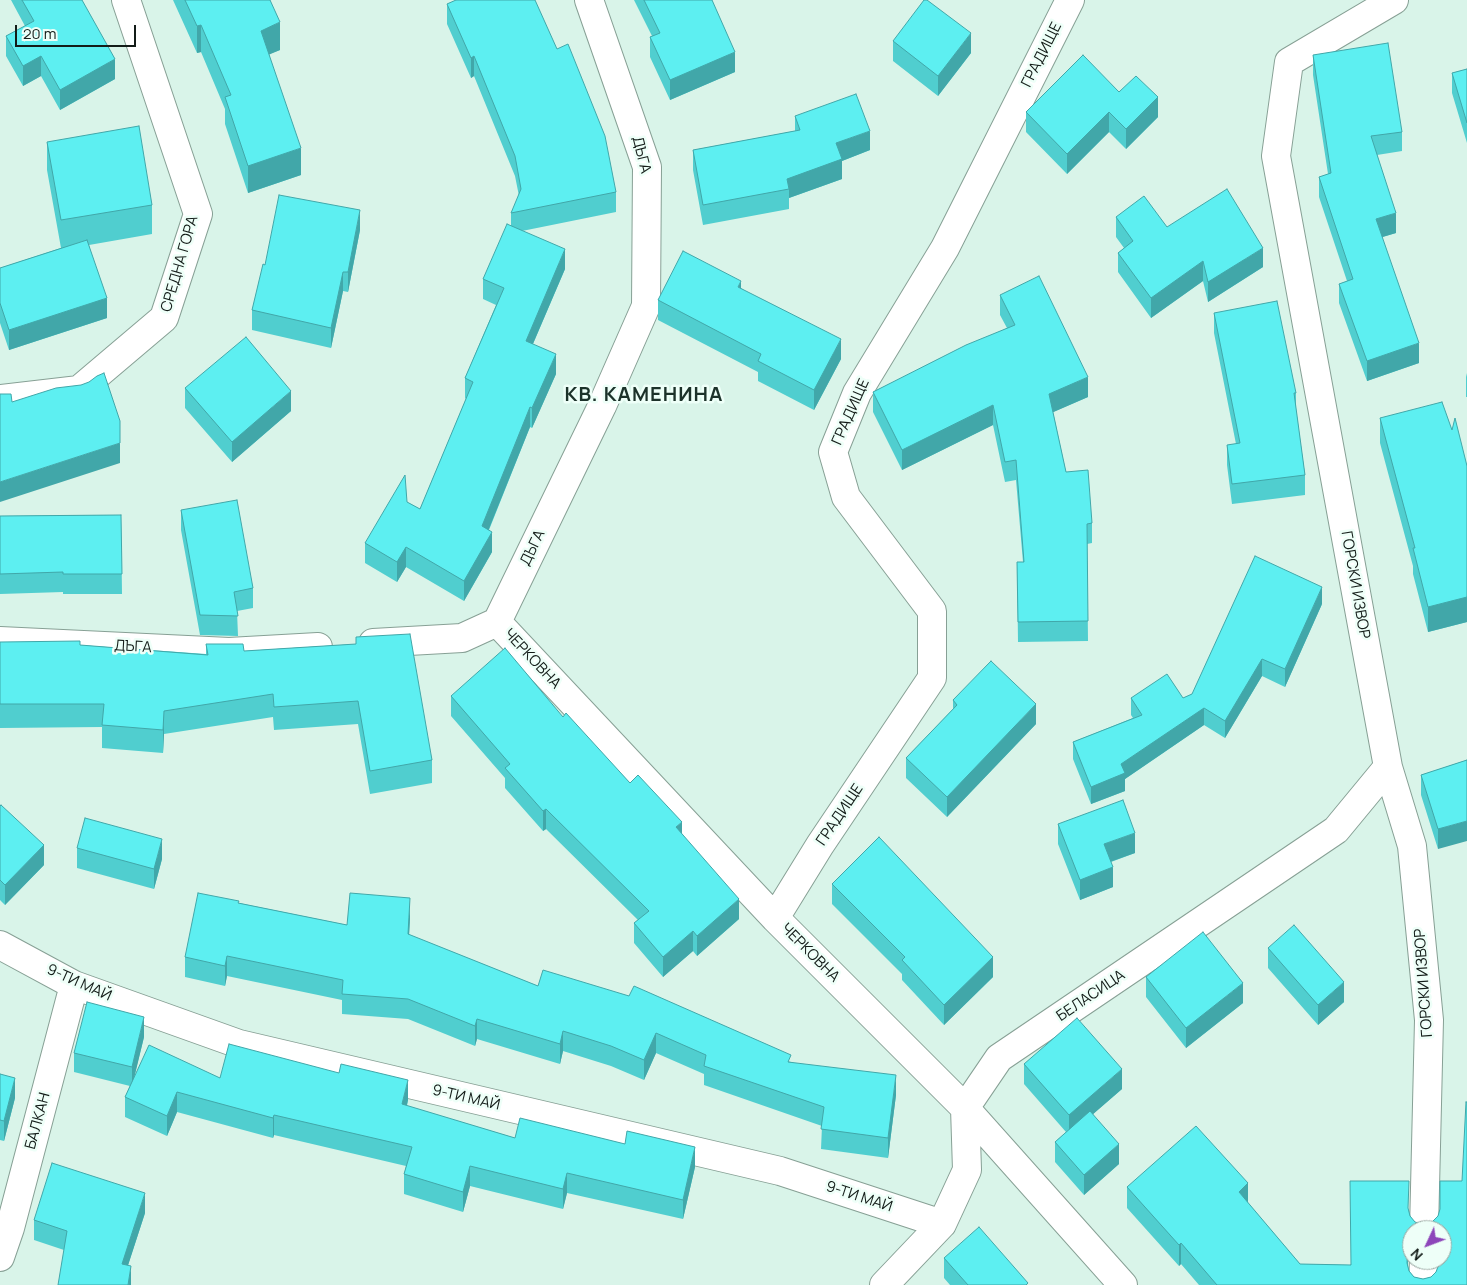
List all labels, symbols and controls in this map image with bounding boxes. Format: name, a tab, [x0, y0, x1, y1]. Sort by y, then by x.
scale bar	[18, 15, 139, 47]
street label: ГРАДИЩЕ	[1018, 20, 1066, 90]
text: 20 m	[23, 23, 56, 44]
street label: ДЪГА	[628, 135, 654, 175]
street label: СРЕДНА ГОРА	[158, 214, 202, 314]
street label: ГРАДИЩЕ	[828, 376, 874, 448]
district label: КВ. КАМЕНИНА	[563, 383, 725, 407]
street label: ДЪГА	[517, 527, 549, 569]
street label: ГОРСКИ ИЗВОР	[1337, 530, 1373, 640]
street label: ЧЕРКОВНА	[500, 625, 564, 693]
street label: ДЪГА	[114, 637, 152, 657]
street label: ГРАДИЩЕ	[813, 781, 867, 849]
street label: ЧЕРКОВНА	[777, 920, 843, 986]
street label: ГОРСКИ ИЗВОР	[1411, 928, 1437, 1038]
street label: 9-ТИ МАЙ	[44, 961, 114, 1005]
street label: БЕЛАСИЦА	[1053, 967, 1129, 1025]
street label: 9-ТИ МАЙ	[430, 1081, 502, 1115]
street label: БАЛКАН	[22, 1091, 54, 1151]
street label: 9-ТИ МАЙ	[823, 1178, 895, 1216]
north arrow	[1402, 1220, 1452, 1270]
text: N	[1406, 1245, 1427, 1265]

